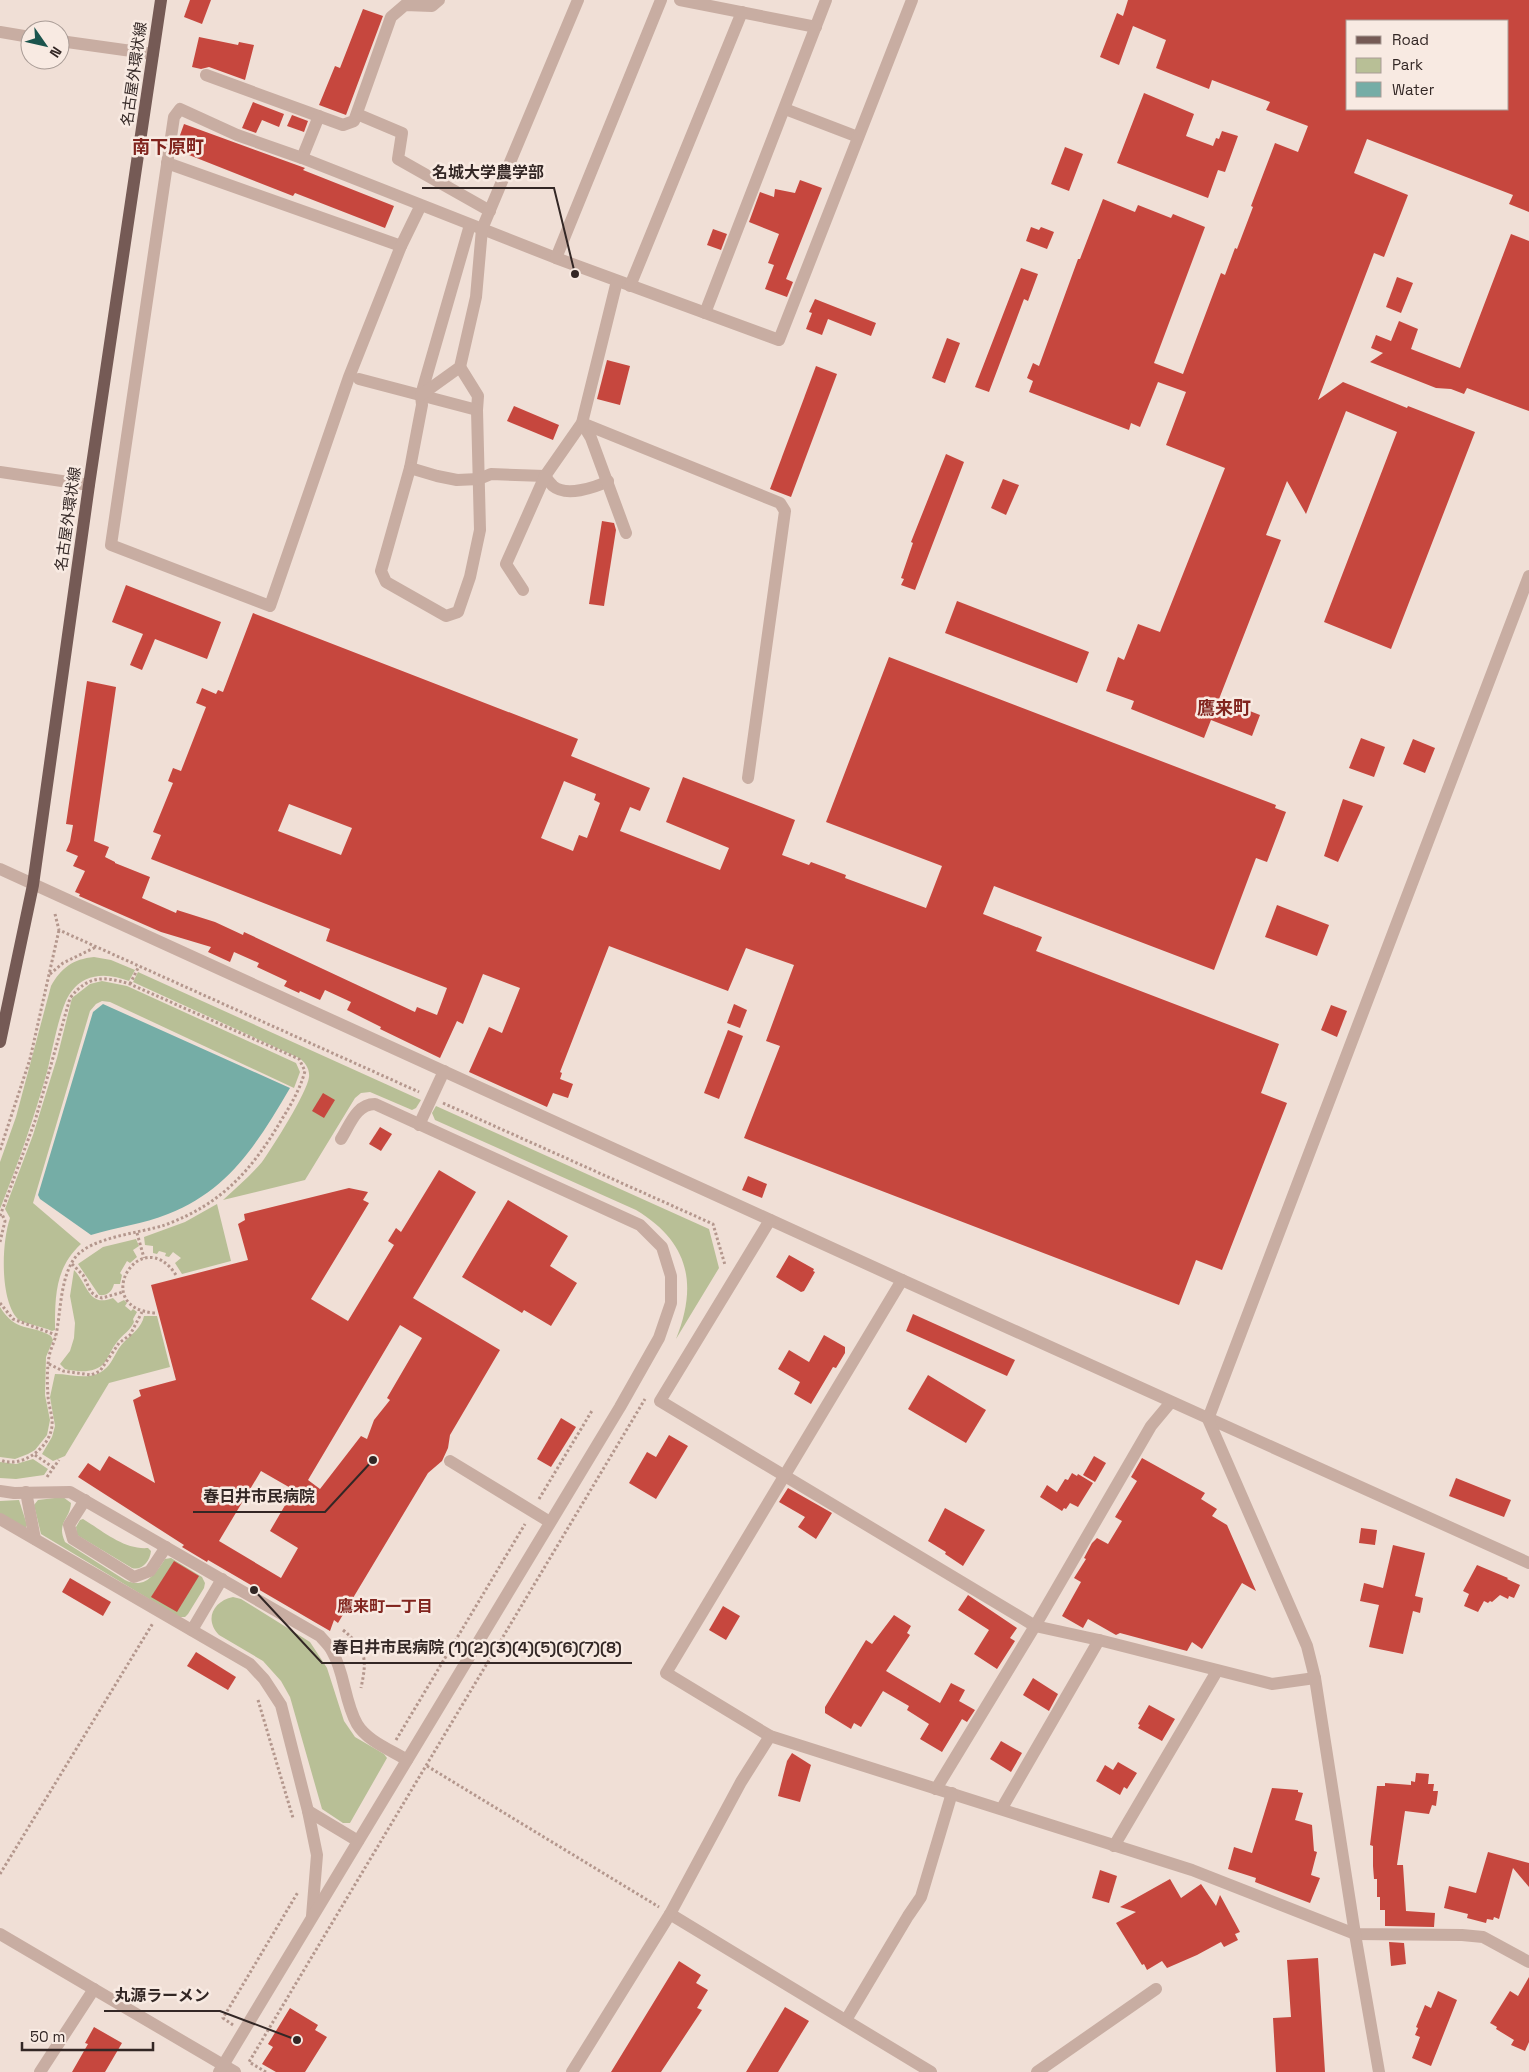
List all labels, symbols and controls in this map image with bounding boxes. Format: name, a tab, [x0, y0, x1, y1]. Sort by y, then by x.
north arrow	[20, 20, 70, 70]
legend	[1346, 20, 1509, 110]
street label: 名古屋外環状線	[117, 21, 150, 127]
text: Road	[1392, 30, 1429, 49]
text: N	[46, 43, 66, 61]
text: Park	[1392, 55, 1423, 74]
text: Water	[1392, 80, 1435, 99]
district label: 南下原町	[132, 135, 204, 158]
callout: 名城大学農学部	[422, 157, 554, 188]
text: 名城大学農学部	[432, 162, 544, 183]
street label: 名古屋外環状線	[51, 466, 84, 572]
district label: 鷹来町	[1197, 696, 1251, 719]
callout: 春日井市民病院	[193, 1481, 325, 1512]
text: 春日井市民病院	[203, 1486, 315, 1507]
district label: 鷹来町一丁目	[337, 1596, 433, 1617]
callout: 春日井市民病院 (1)(2)(3)(4)(5)(6)(7)(8)	[322, 1632, 632, 1663]
text: 春日井市民病院 (1)(2)(3)(4)(5)(6)(7)(8)	[332, 1637, 622, 1658]
callout: 丸源ラーメン	[104, 1980, 220, 2011]
text: 丸源ラーメン	[114, 1985, 210, 2006]
scale bar	[22, 2020, 154, 2052]
text: 50 m	[30, 2027, 65, 2046]

